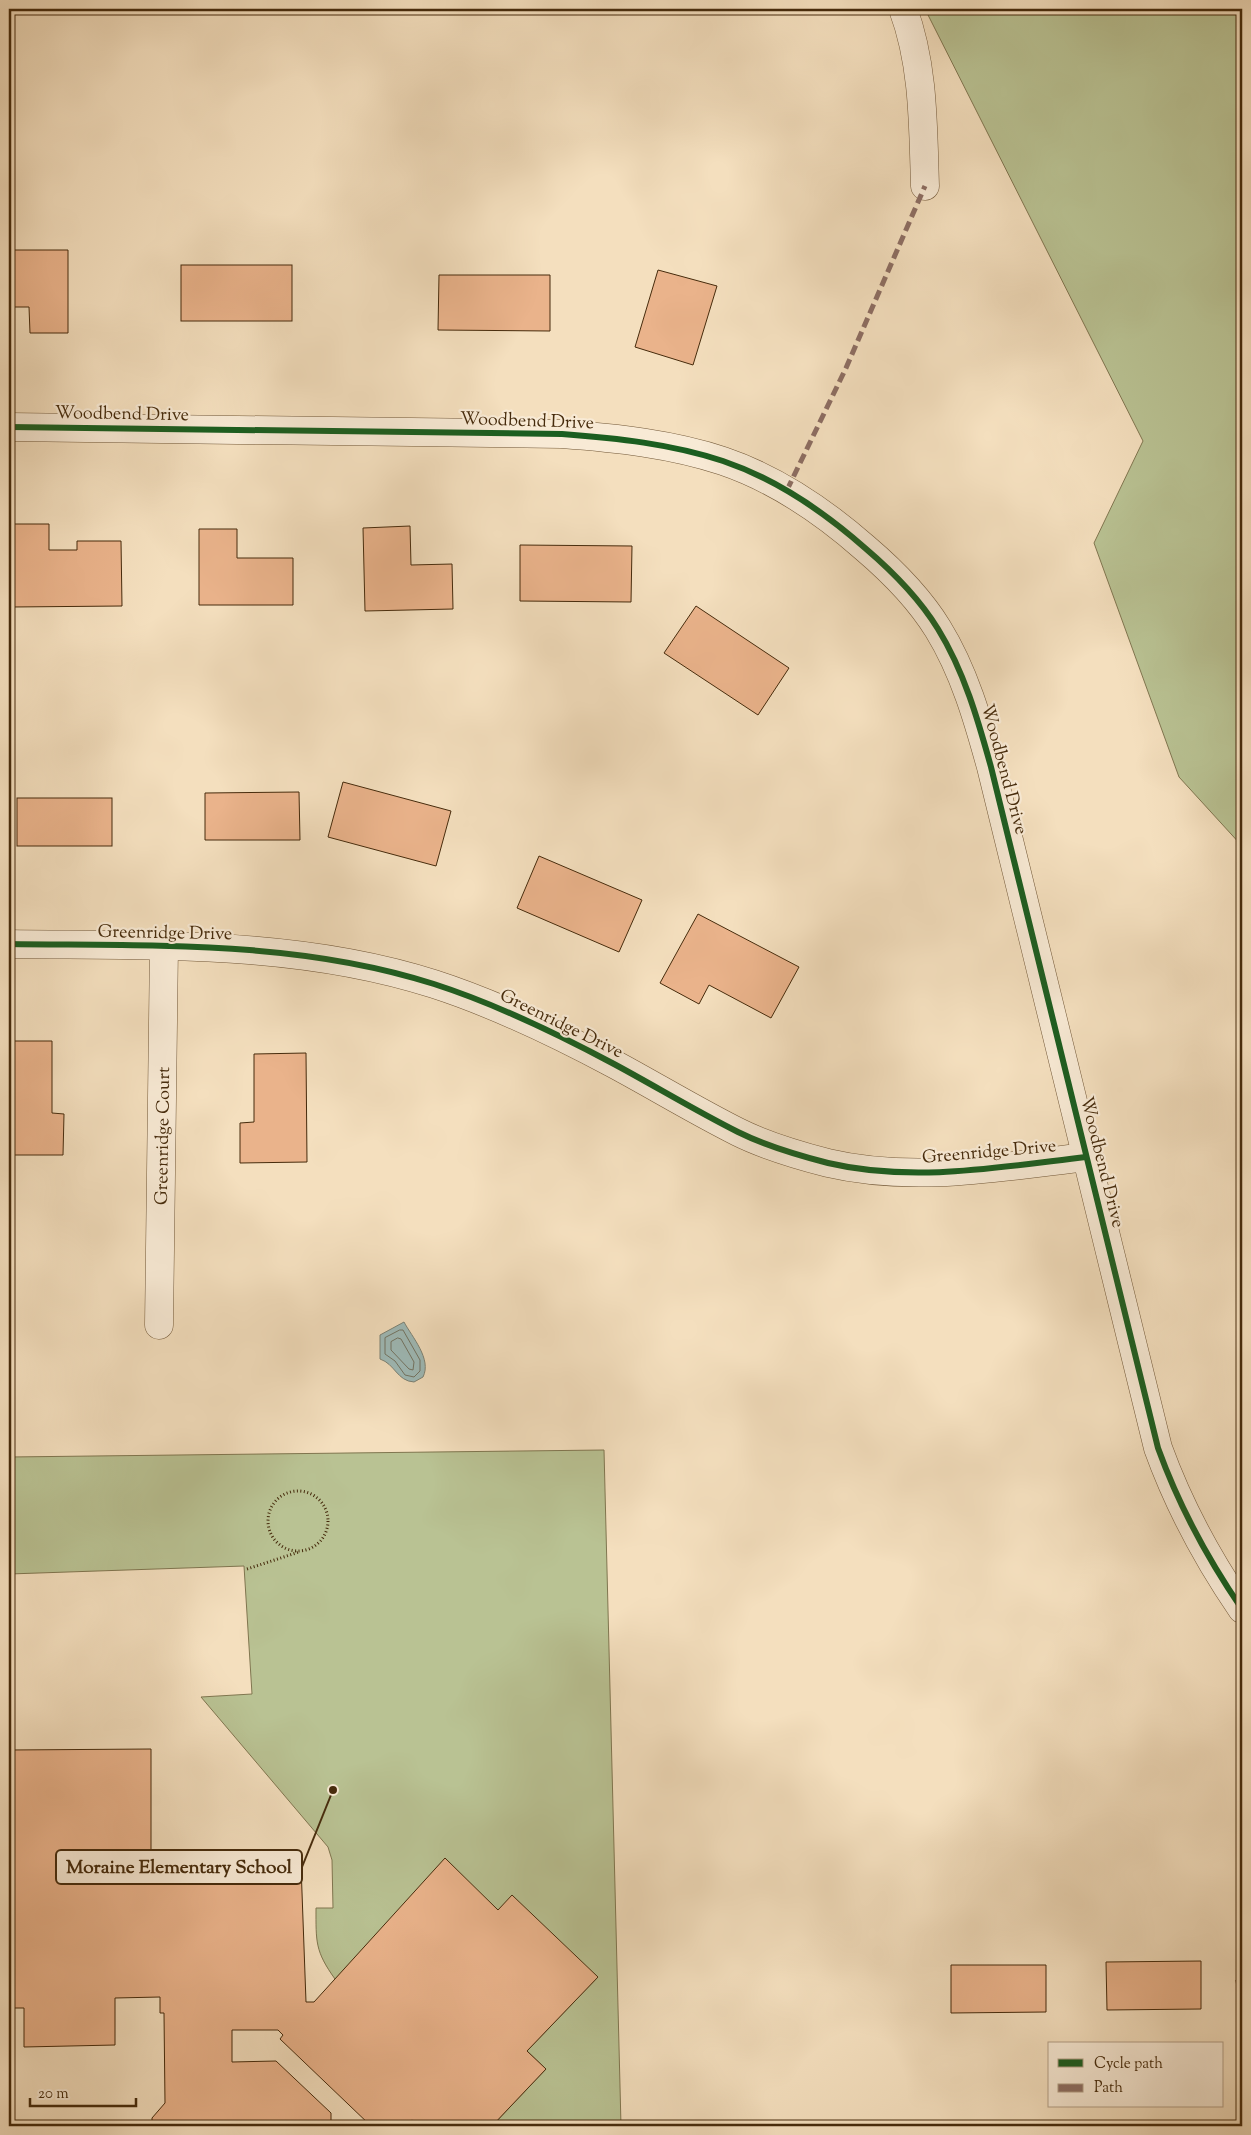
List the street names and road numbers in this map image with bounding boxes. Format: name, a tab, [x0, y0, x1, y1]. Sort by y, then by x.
street label: Woodbend Drive	[55, 401, 189, 429]
street label: Woodbend Drive	[459, 407, 594, 437]
street label: Woodbend Drive	[973, 701, 1033, 838]
street label: Greenridge Drive	[97, 920, 233, 948]
street label: Greenridge Drive	[495, 984, 627, 1066]
street label: Greenridge Court	[150, 1067, 178, 1206]
street label: Woodbend Drive	[1072, 1094, 1130, 1231]
street label: Greenridge Drive	[921, 1134, 1057, 1172]

